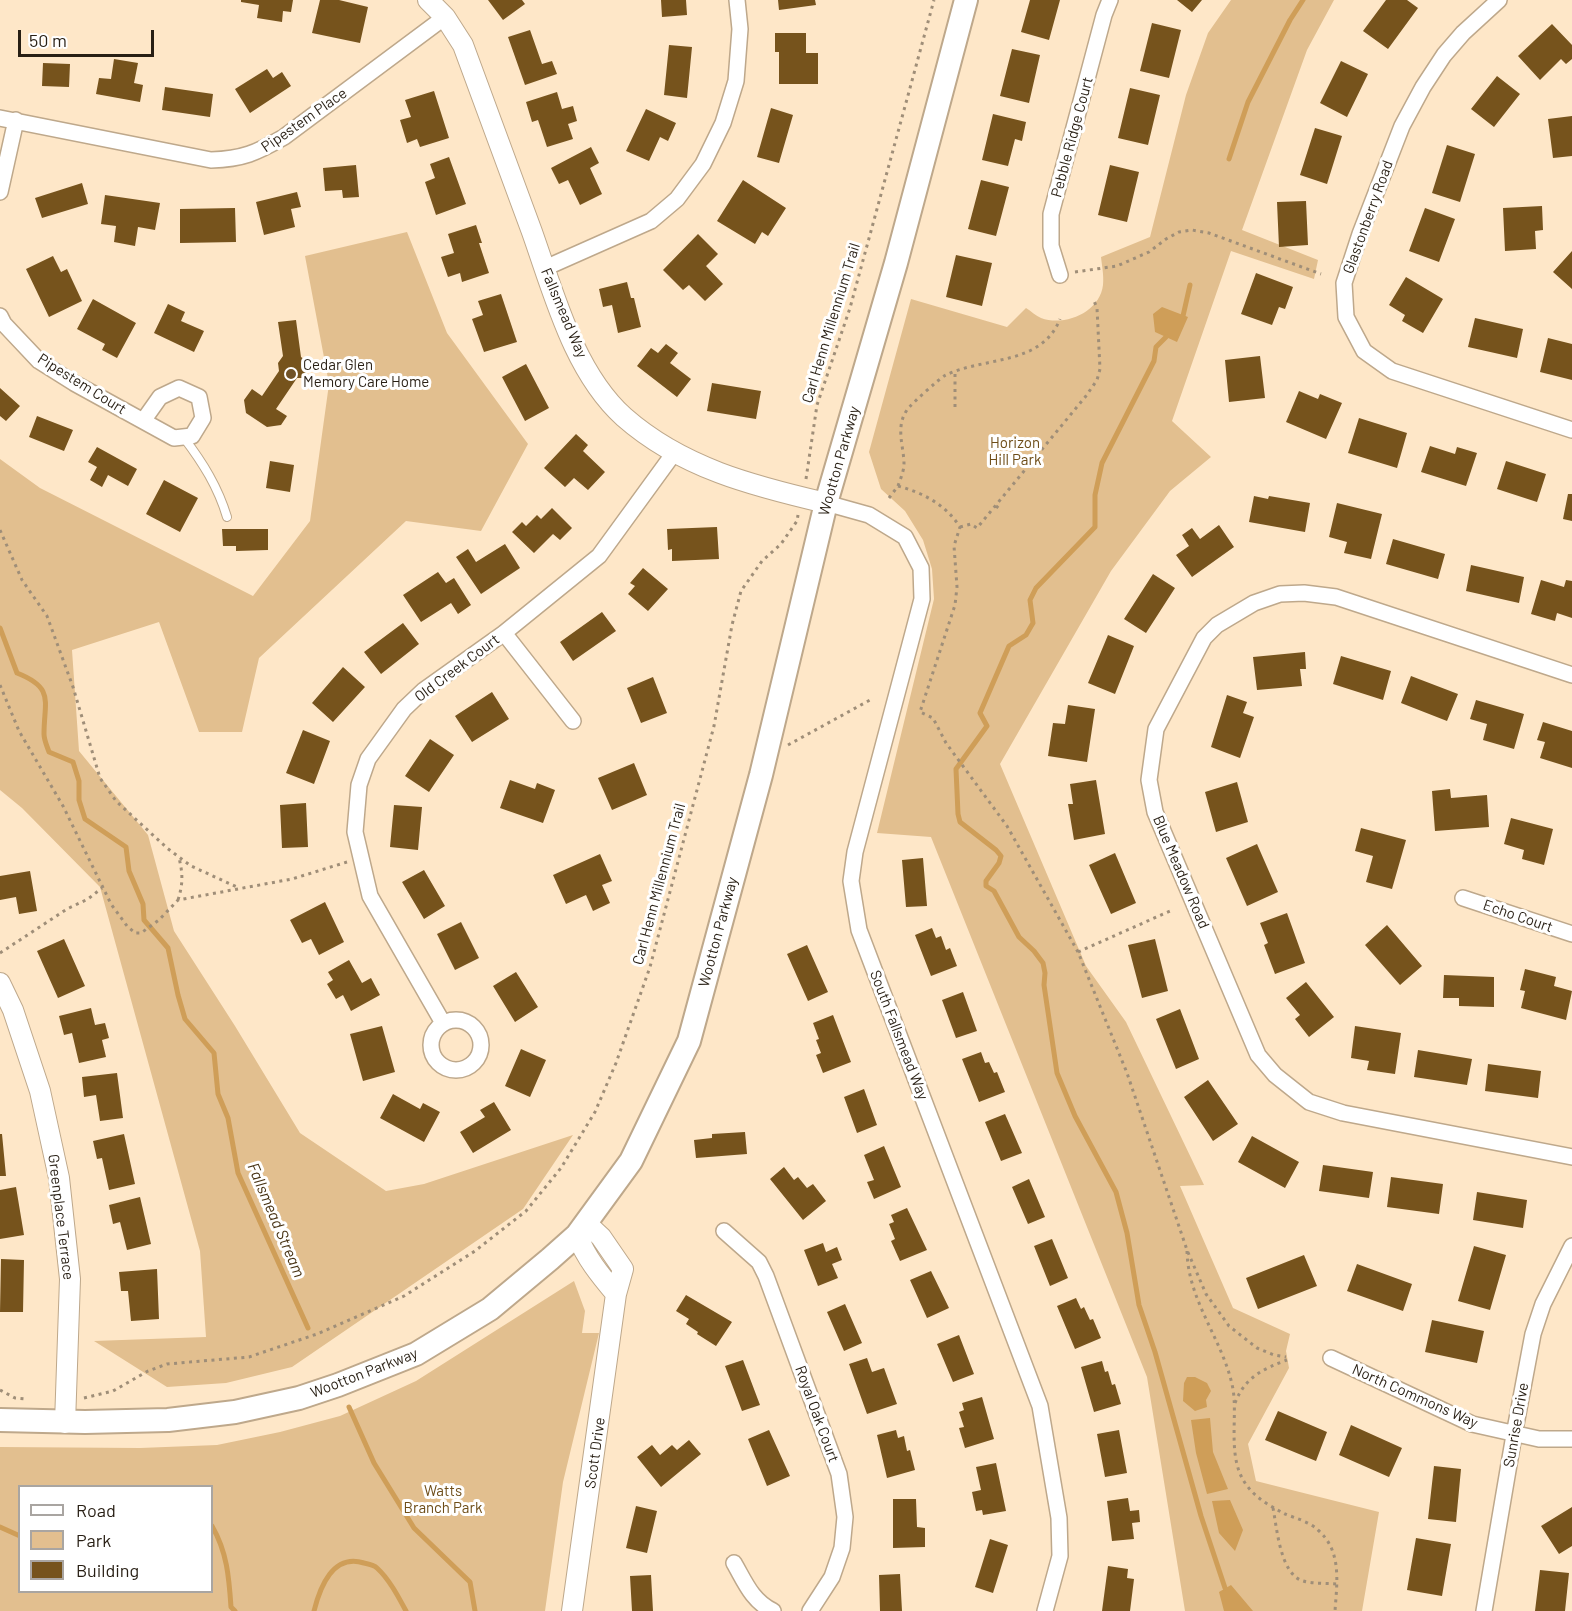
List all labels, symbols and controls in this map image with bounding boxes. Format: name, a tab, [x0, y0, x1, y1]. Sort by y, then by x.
scale bar	[21, 18, 158, 56]
text: 50 m	[29, 29, 67, 51]
street label: Pebble Ridge Court	[1047, 75, 1097, 199]
street label: Pipestem Place	[258, 84, 350, 156]
street label: Glastonberry Road	[1339, 158, 1397, 276]
street label: Carl Henn Millennium Trail	[798, 241, 864, 405]
street label: Fallsmead Way	[537, 265, 591, 361]
street label: Pipestem Court	[34, 350, 130, 418]
place label: Cedar Glen Memory Care Home	[303, 356, 429, 391]
marker: Cedar Glen Memory Care Home	[284, 367, 298, 381]
street label: Wootton Parkway	[815, 404, 863, 518]
park label: Horizon Hill Park	[988, 434, 1042, 469]
street label: Old Creek Court	[411, 630, 503, 706]
street label: Carl Henn Millennium Trail	[629, 801, 689, 967]
street label: Blue Meadow Road	[1149, 813, 1213, 931]
street label: Wootton Parkway	[695, 875, 741, 989]
street label: Echo Court	[1481, 896, 1555, 936]
street label: South Fallsmead Way	[866, 968, 932, 1102]
street label: Greenplace Terrace	[44, 1153, 78, 1281]
water label: Fallsmead Stream	[243, 1160, 309, 1280]
street label: Wootton Parkway	[308, 1344, 420, 1402]
street label: North Commons Way	[1349, 1360, 1481, 1432]
street label: Royal Oak Court	[791, 1363, 843, 1465]
street label: Sunrise Drive	[1500, 1381, 1532, 1469]
street label: Scott Drive	[581, 1416, 609, 1490]
park label: Watts Branch Park	[404, 1482, 482, 1517]
legend	[18, 1485, 213, 1593]
text: Road	[76, 1499, 116, 1521]
text: Park	[76, 1529, 111, 1551]
text: Building	[76, 1559, 139, 1581]

